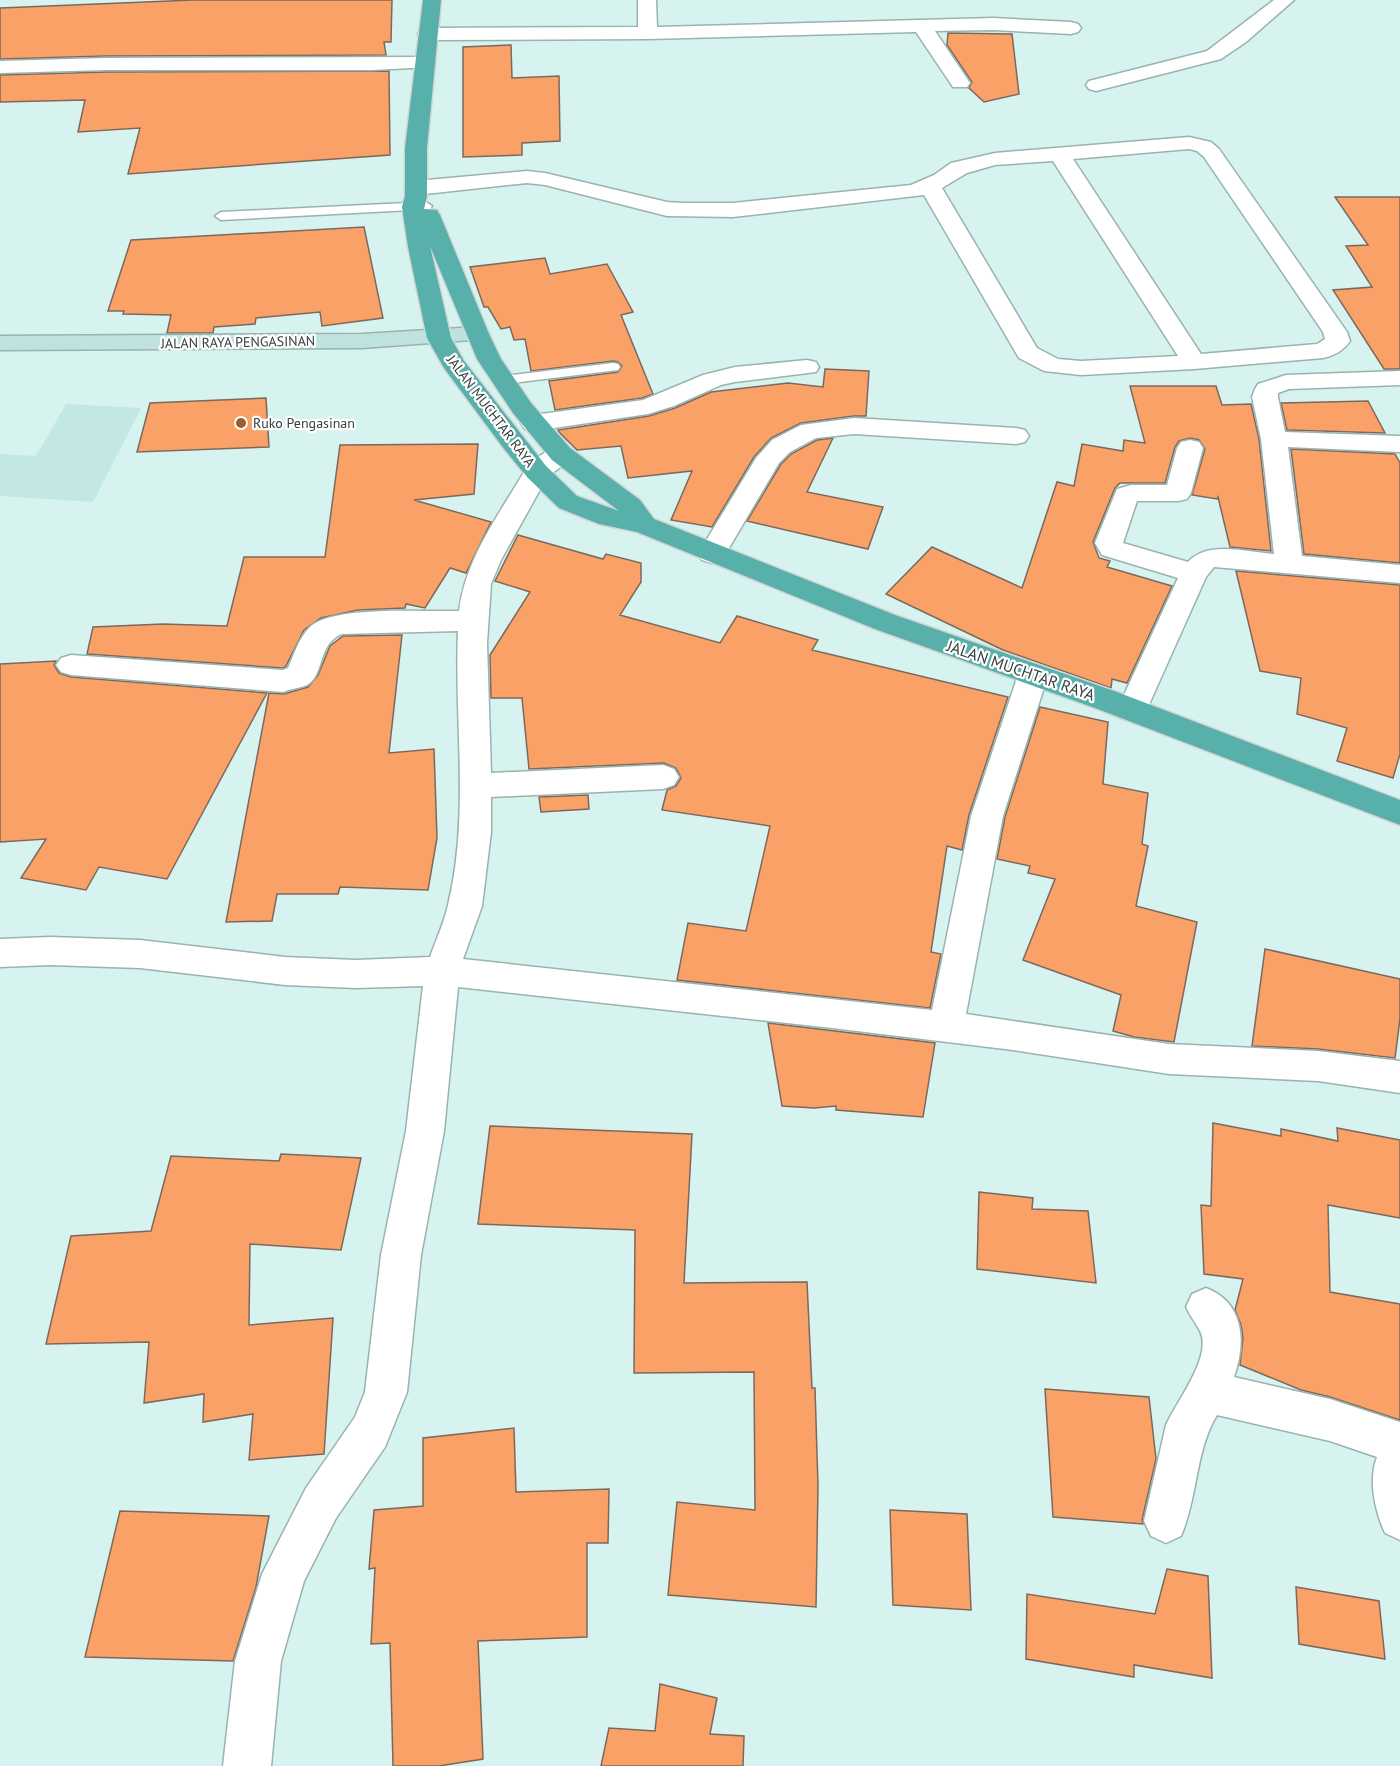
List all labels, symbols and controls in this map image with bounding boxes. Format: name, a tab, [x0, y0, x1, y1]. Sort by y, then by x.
street label: JALAN RAYA PENGASINAN	[160, 332, 315, 352]
street label: JALAN MUCHTAR RAYA	[442, 351, 540, 471]
place label: Ruko Pengasinan	[253, 414, 355, 432]
marker: Ruko Pengasinan	[234, 416, 248, 430]
street label: JALAN MUCHTAR RAYA	[943, 635, 1098, 705]

